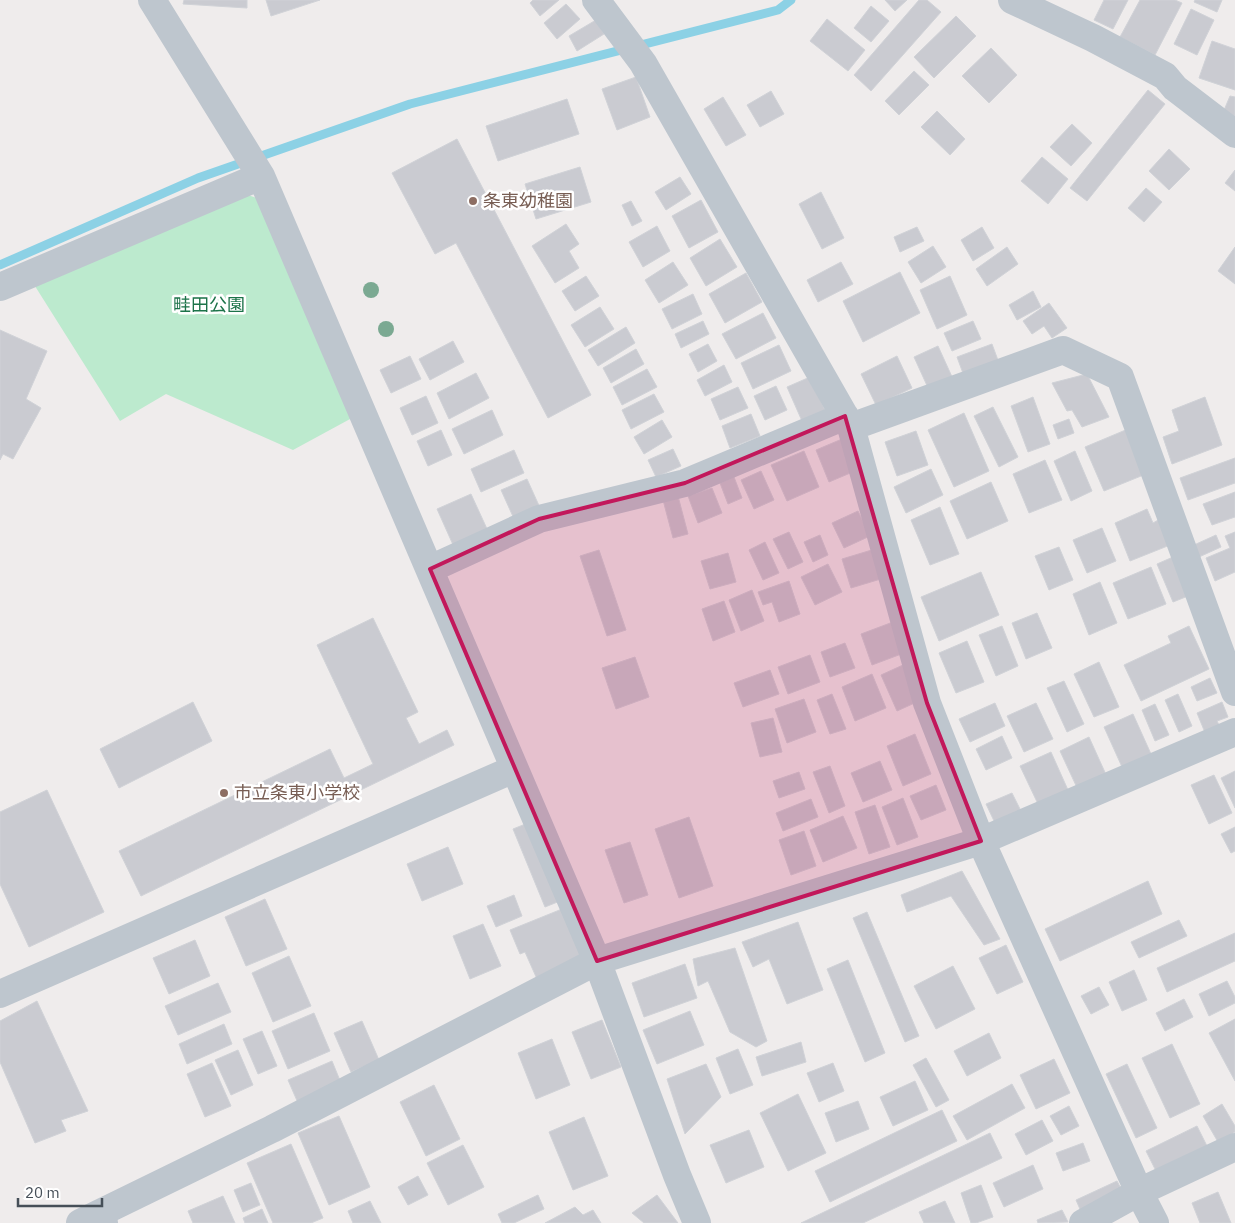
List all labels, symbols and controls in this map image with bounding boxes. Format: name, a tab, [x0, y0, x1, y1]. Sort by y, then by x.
place label: 条東幼稚園	[483, 189, 573, 212]
marker: 条東幼稚園	[467, 195, 479, 207]
park label: 畦田公園	[173, 293, 245, 316]
place label: 市立条東小学校	[234, 781, 360, 804]
marker: 市立条東小学校	[218, 787, 230, 799]
scale bar	[18, 1176, 101, 1208]
text: 20 m	[25, 1183, 60, 1202]

